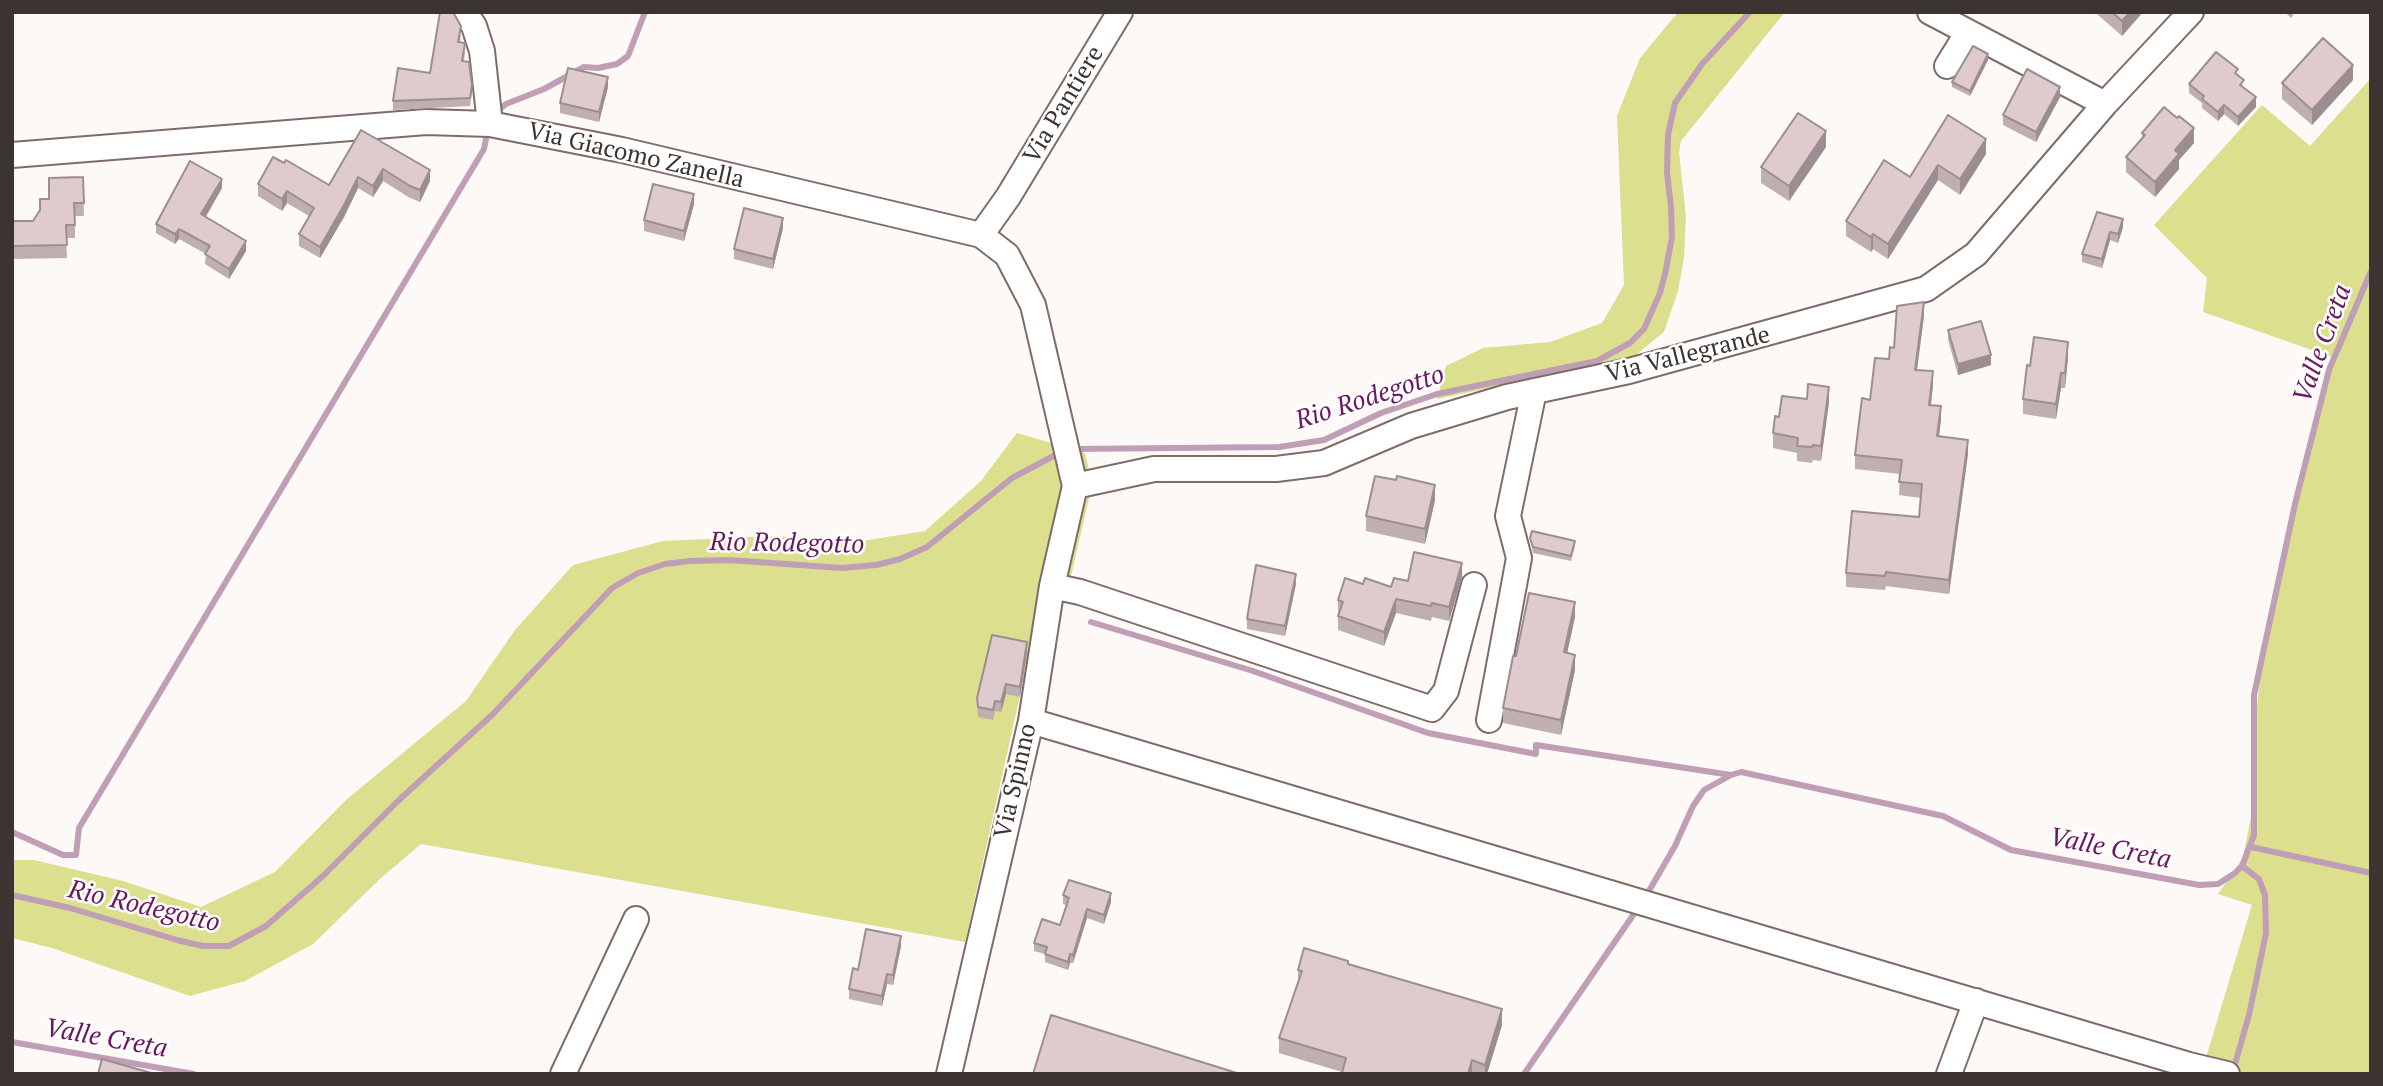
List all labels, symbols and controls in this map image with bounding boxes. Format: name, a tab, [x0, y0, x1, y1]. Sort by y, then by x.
street label: Via Pantiere	[1018, 41, 1110, 169]
street label: Via Giacomo Zanella	[525, 117, 747, 195]
water label: Valle Creta	[2287, 281, 2359, 407]
street label: Via Vallegrande	[1603, 321, 1773, 389]
water label: Rio Rodegotto	[1292, 359, 1448, 437]
water label: Rio Rodegotto	[709, 527, 865, 561]
street label: Via Spinno	[989, 721, 1043, 841]
water label: Valle Creta	[2046, 822, 2174, 876]
water label: Rio Rodegotto	[65, 874, 223, 940]
water label: Valle Creta	[42, 1013, 170, 1065]

